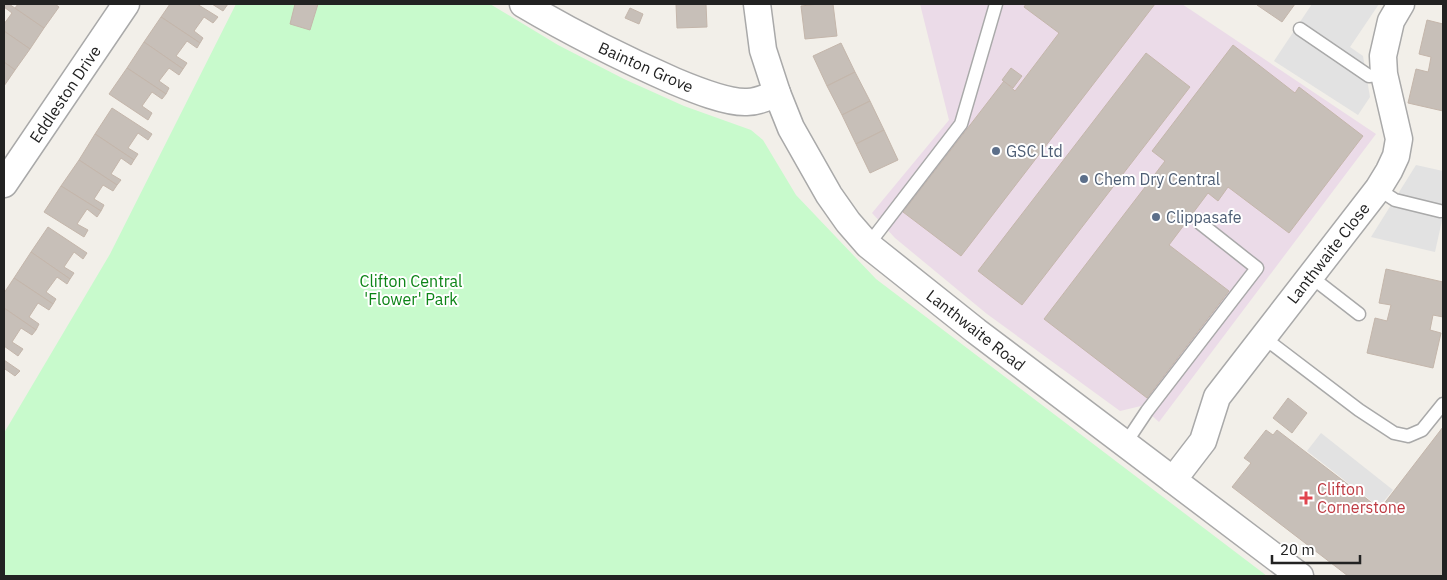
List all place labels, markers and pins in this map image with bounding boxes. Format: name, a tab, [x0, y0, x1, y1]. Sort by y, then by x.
place label: GSC Ltd	[1006, 141, 1063, 161]
marker: GSC Ltd	[990, 145, 1002, 157]
place label: Chem Dry Central	[1094, 169, 1220, 189]
marker: Chem Dry Central	[1078, 173, 1090, 185]
place label: Clippasafe	[1166, 207, 1242, 227]
marker: Clippasafe	[1150, 211, 1162, 223]
place label: Clifton Cornerstone	[1317, 479, 1406, 517]
marker: Clifton Cornerstone	[1299, 491, 1313, 505]

